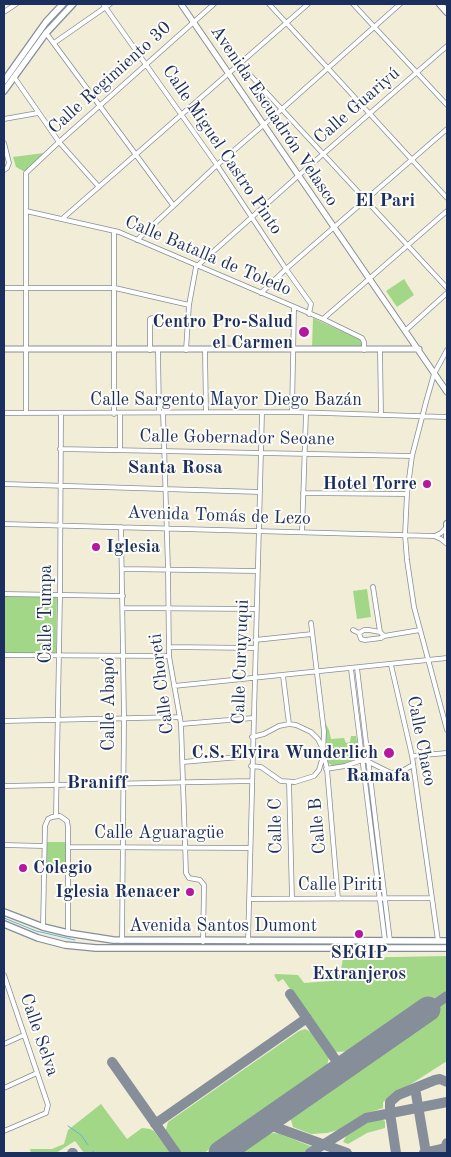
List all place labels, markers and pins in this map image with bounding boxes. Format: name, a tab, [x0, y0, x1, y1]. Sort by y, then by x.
place label: Centro Pro-Salud el Carmen	[153, 311, 293, 354]
marker: Centro Pro-Salud el Carmen	[297, 325, 311, 339]
place label: Hotel Torre	[323, 473, 417, 495]
marker: Hotel Torre	[421, 478, 433, 490]
place label: Iglesia	[106, 536, 160, 558]
marker: Iglesia	[90, 541, 102, 553]
place label: C.S. Elvira Wunderlich	[192, 742, 378, 764]
marker: C.S. Elvira Wunderlich	[382, 746, 396, 760]
place label: Colegio	[33, 857, 92, 879]
marker: Colegio	[17, 862, 29, 874]
place label: Iglesia Renacer	[55, 881, 180, 903]
marker: Iglesia Renacer	[184, 886, 196, 898]
marker: SEGIP Extranjeros	[353, 928, 365, 940]
place label: SEGIP Extranjeros	[312, 942, 406, 984]

